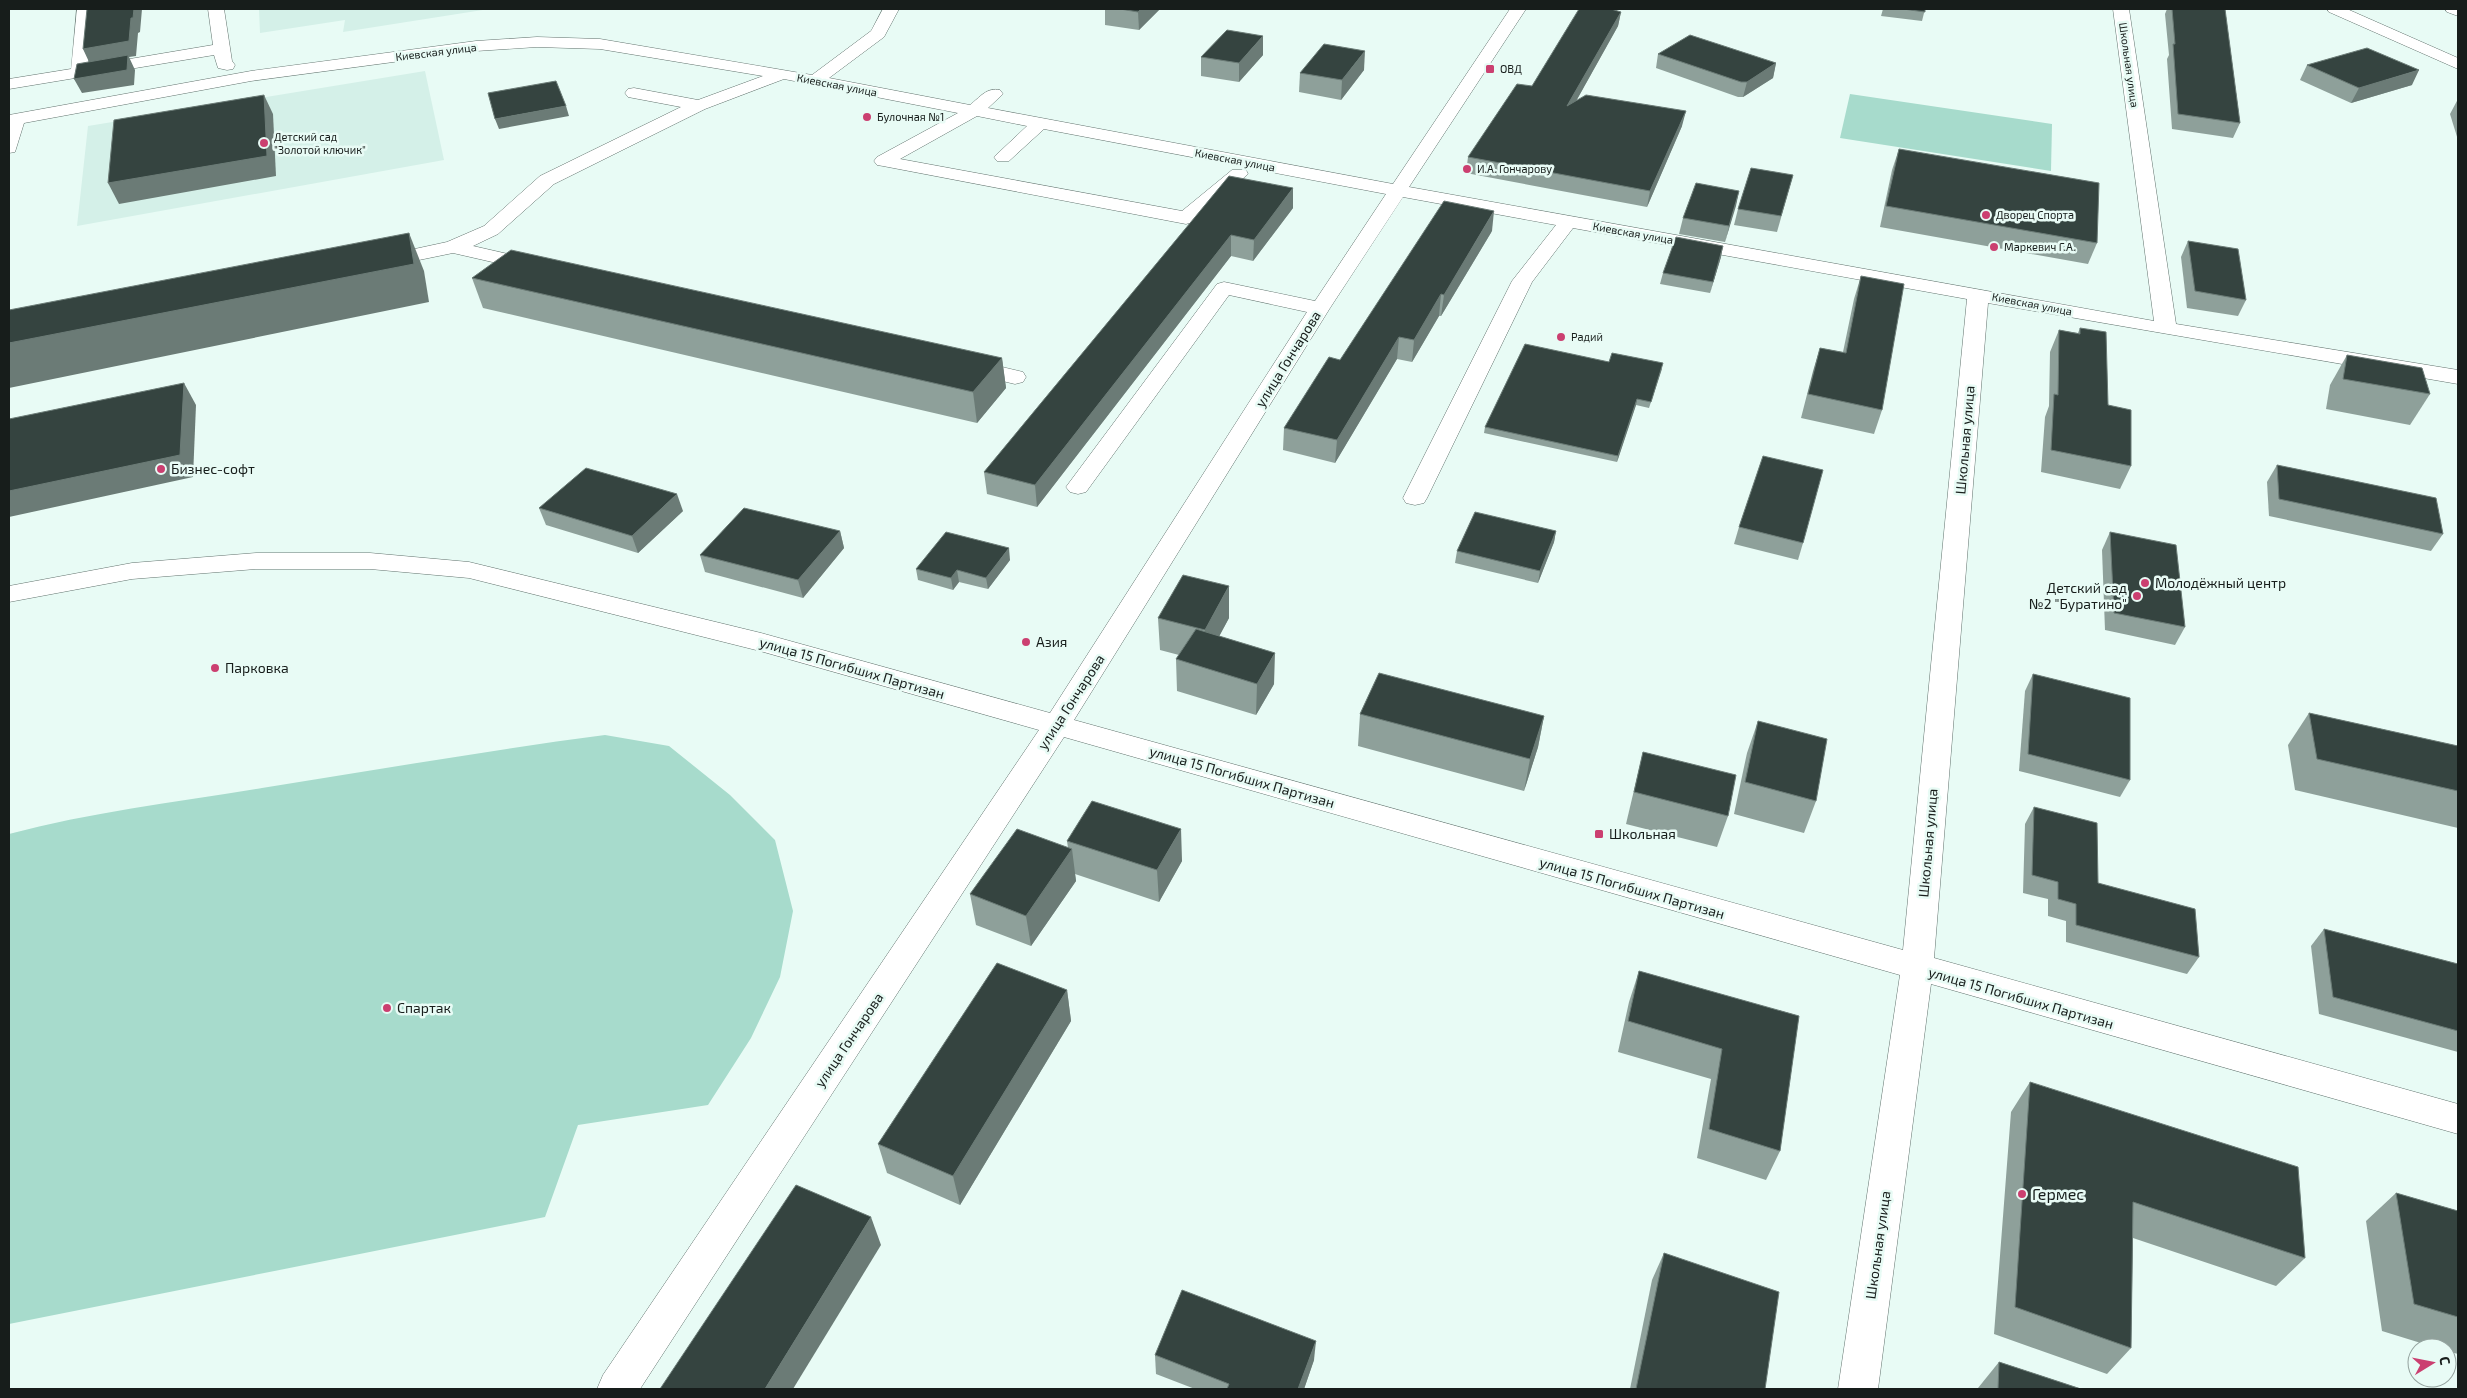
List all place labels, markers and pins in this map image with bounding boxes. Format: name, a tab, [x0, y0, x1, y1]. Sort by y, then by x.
place label: ОВД	[1500, 62, 1522, 75]
marker: ОВД	[1484, 63, 1496, 75]
place label: Булочная №1	[877, 110, 944, 124]
marker: Булочная №1	[861, 111, 873, 123]
place label: Детский сад "Золотой ключик"	[274, 130, 366, 156]
marker: Детский сад "Золотой ключик"	[258, 137, 270, 149]
place label: И.А. Гончарову	[1477, 162, 1552, 176]
marker: И.А. Гончарову	[1461, 163, 1473, 175]
place label: Дворец Спорта	[1996, 208, 2074, 221]
marker: Дворец Спорта	[1980, 209, 1992, 221]
place label: Маркевич Г.А.	[2004, 240, 2075, 253]
marker: Маркевич Г.А.	[1988, 241, 2000, 253]
place label: Радий	[1571, 330, 1603, 343]
marker: Радий	[1555, 331, 1567, 343]
place label: Бизнес-софт	[171, 460, 255, 477]
marker: Бизнес-софт	[155, 463, 167, 475]
place label: Молодёжный центр	[2155, 574, 2286, 591]
marker: Молодёжный центр	[2139, 577, 2151, 589]
place label: Детский сад №2 "Буратино"	[2029, 579, 2127, 612]
marker: Детский сад №2 "Буратино"	[2131, 590, 2143, 602]
place label: Азия	[1036, 633, 1067, 650]
marker: Азия	[1020, 636, 1032, 648]
place label: Парковка	[225, 659, 289, 676]
marker: Парковка	[209, 662, 221, 674]
place label: Школьная	[1609, 825, 1676, 842]
marker: Школьная	[1593, 828, 1605, 840]
place label: Спартак	[397, 999, 452, 1016]
marker: Спартак	[381, 1002, 393, 1014]
place label: Гермес	[2032, 1184, 2084, 1203]
marker: Гермес	[2016, 1188, 2028, 1200]

